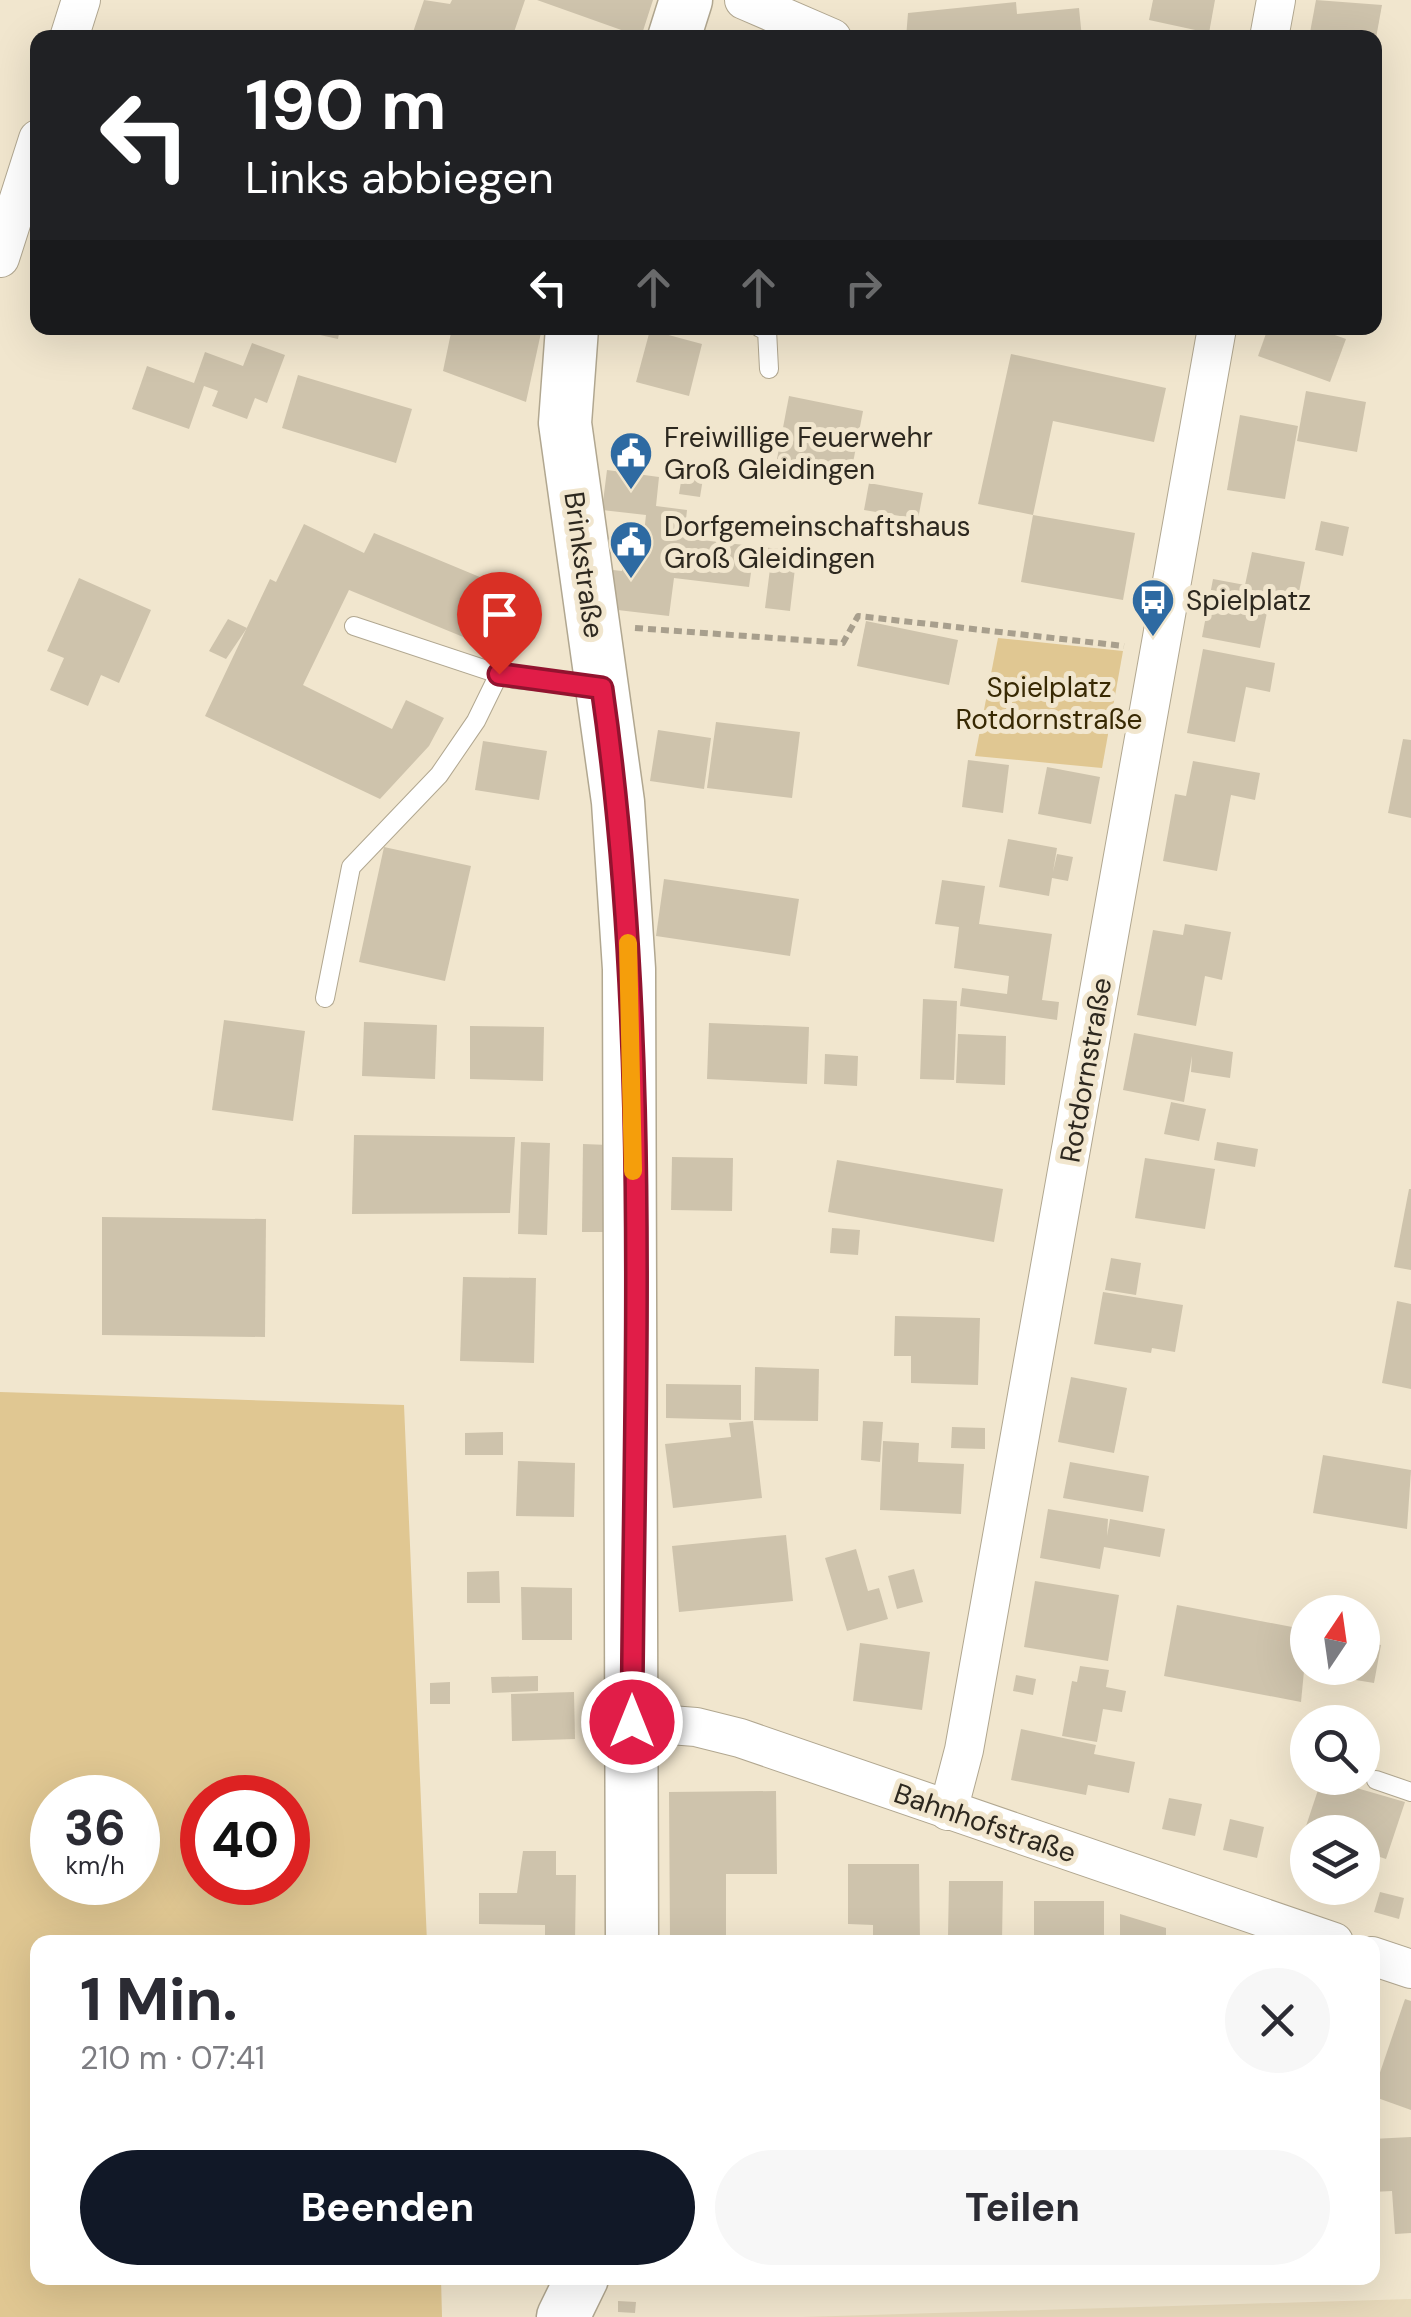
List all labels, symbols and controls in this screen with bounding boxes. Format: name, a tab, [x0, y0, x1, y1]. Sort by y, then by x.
text: 190 m	[245, 60, 447, 151]
icon: left	[80, 70, 210, 200]
text: Links abbiegen	[245, 148, 554, 207]
icon: left	[521, 260, 576, 315]
icon: ahead	[626, 260, 681, 315]
icon: ahead	[731, 260, 786, 315]
icon: right	[836, 260, 891, 315]
place label: Freiwillige Feuerwehr Groß Gleidingen	[664, 419, 933, 488]
public building icon: Freiwillige Feuerwehr Groß Gleidingen	[608, 430, 654, 491]
street label: Brinkstraße	[555, 489, 613, 641]
place label: Dorfgemeinschaftshaus Groß Gleidingen	[664, 508, 971, 577]
public building icon: Dorfgemeinschaftshaus Groß Gleidingen	[608, 519, 654, 580]
pin	[457, 572, 542, 675]
bus stop icon: Spielplatz	[1130, 577, 1176, 638]
place label: Spielplatz	[1186, 582, 1311, 619]
icon: arrive	[472, 587, 527, 642]
park label: Spielplatz Rotdornstraße	[955, 669, 1143, 738]
street label: Rotdornstraße	[1052, 975, 1120, 1165]
north arrow	[1290, 1595, 1380, 1685]
map controls	[1290, 1595, 1380, 1905]
position arrow	[580, 1670, 684, 1774]
button: search	[1290, 1705, 1380, 1795]
speed limit sign: 40	[180, 1775, 310, 1905]
street label: Bahnhofstraße	[889, 1775, 1081, 1871]
text: 36	[64, 1795, 126, 1861]
button: layers	[1290, 1815, 1380, 1905]
text: km/h	[65, 1849, 125, 1882]
text: 1 Min.	[80, 1960, 238, 2039]
button: close	[1225, 1968, 1330, 2073]
text: 210 m · 07:41	[80, 2037, 265, 2079]
button: Beenden	[80, 2150, 695, 2265]
button: Teilen	[715, 2150, 1330, 2265]

